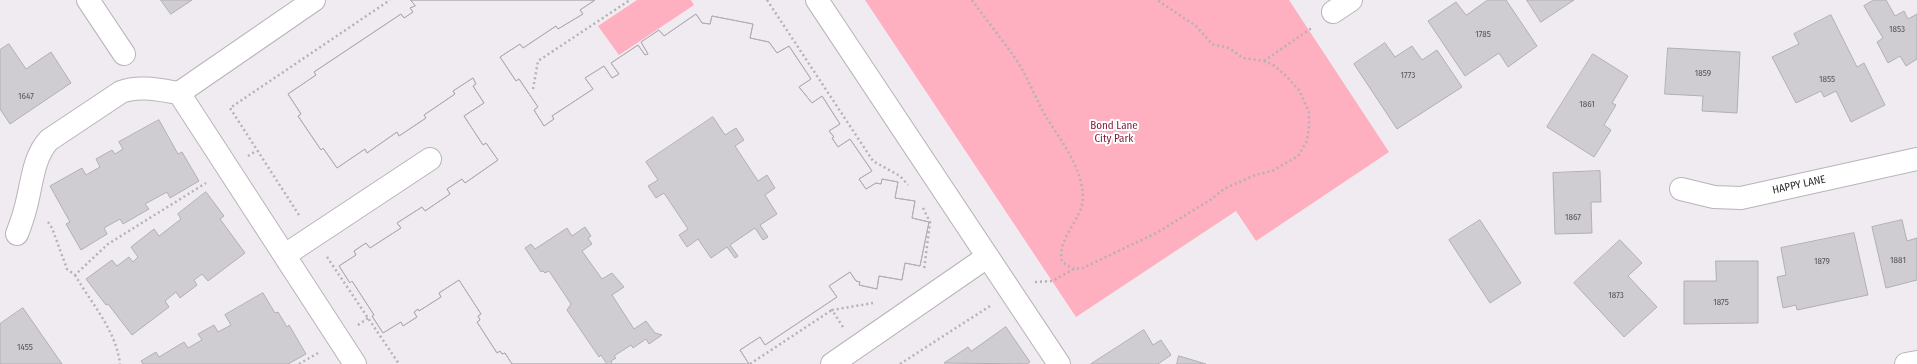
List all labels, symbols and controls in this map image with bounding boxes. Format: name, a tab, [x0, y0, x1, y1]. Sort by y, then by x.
house number: 1853	[1889, 24, 1905, 34]
house number: 1785	[1475, 29, 1491, 39]
house number: 1859	[1695, 68, 1711, 78]
house number: 1773	[1401, 70, 1415, 80]
house number: 1855	[1819, 74, 1835, 84]
house number: 1647	[18, 91, 34, 101]
house number: 1861	[1579, 99, 1595, 109]
park label: Bond Lane City Park	[1090, 119, 1138, 145]
street label: HAPPY LANE	[1771, 173, 1827, 197]
house number: 1867	[1565, 212, 1581, 222]
house number: 1881	[1890, 255, 1906, 265]
house number: 1879	[1814, 256, 1830, 266]
house number: 1873	[1608, 290, 1624, 300]
house number: 1875	[1713, 297, 1729, 307]
house number: 1455	[17, 342, 33, 352]

